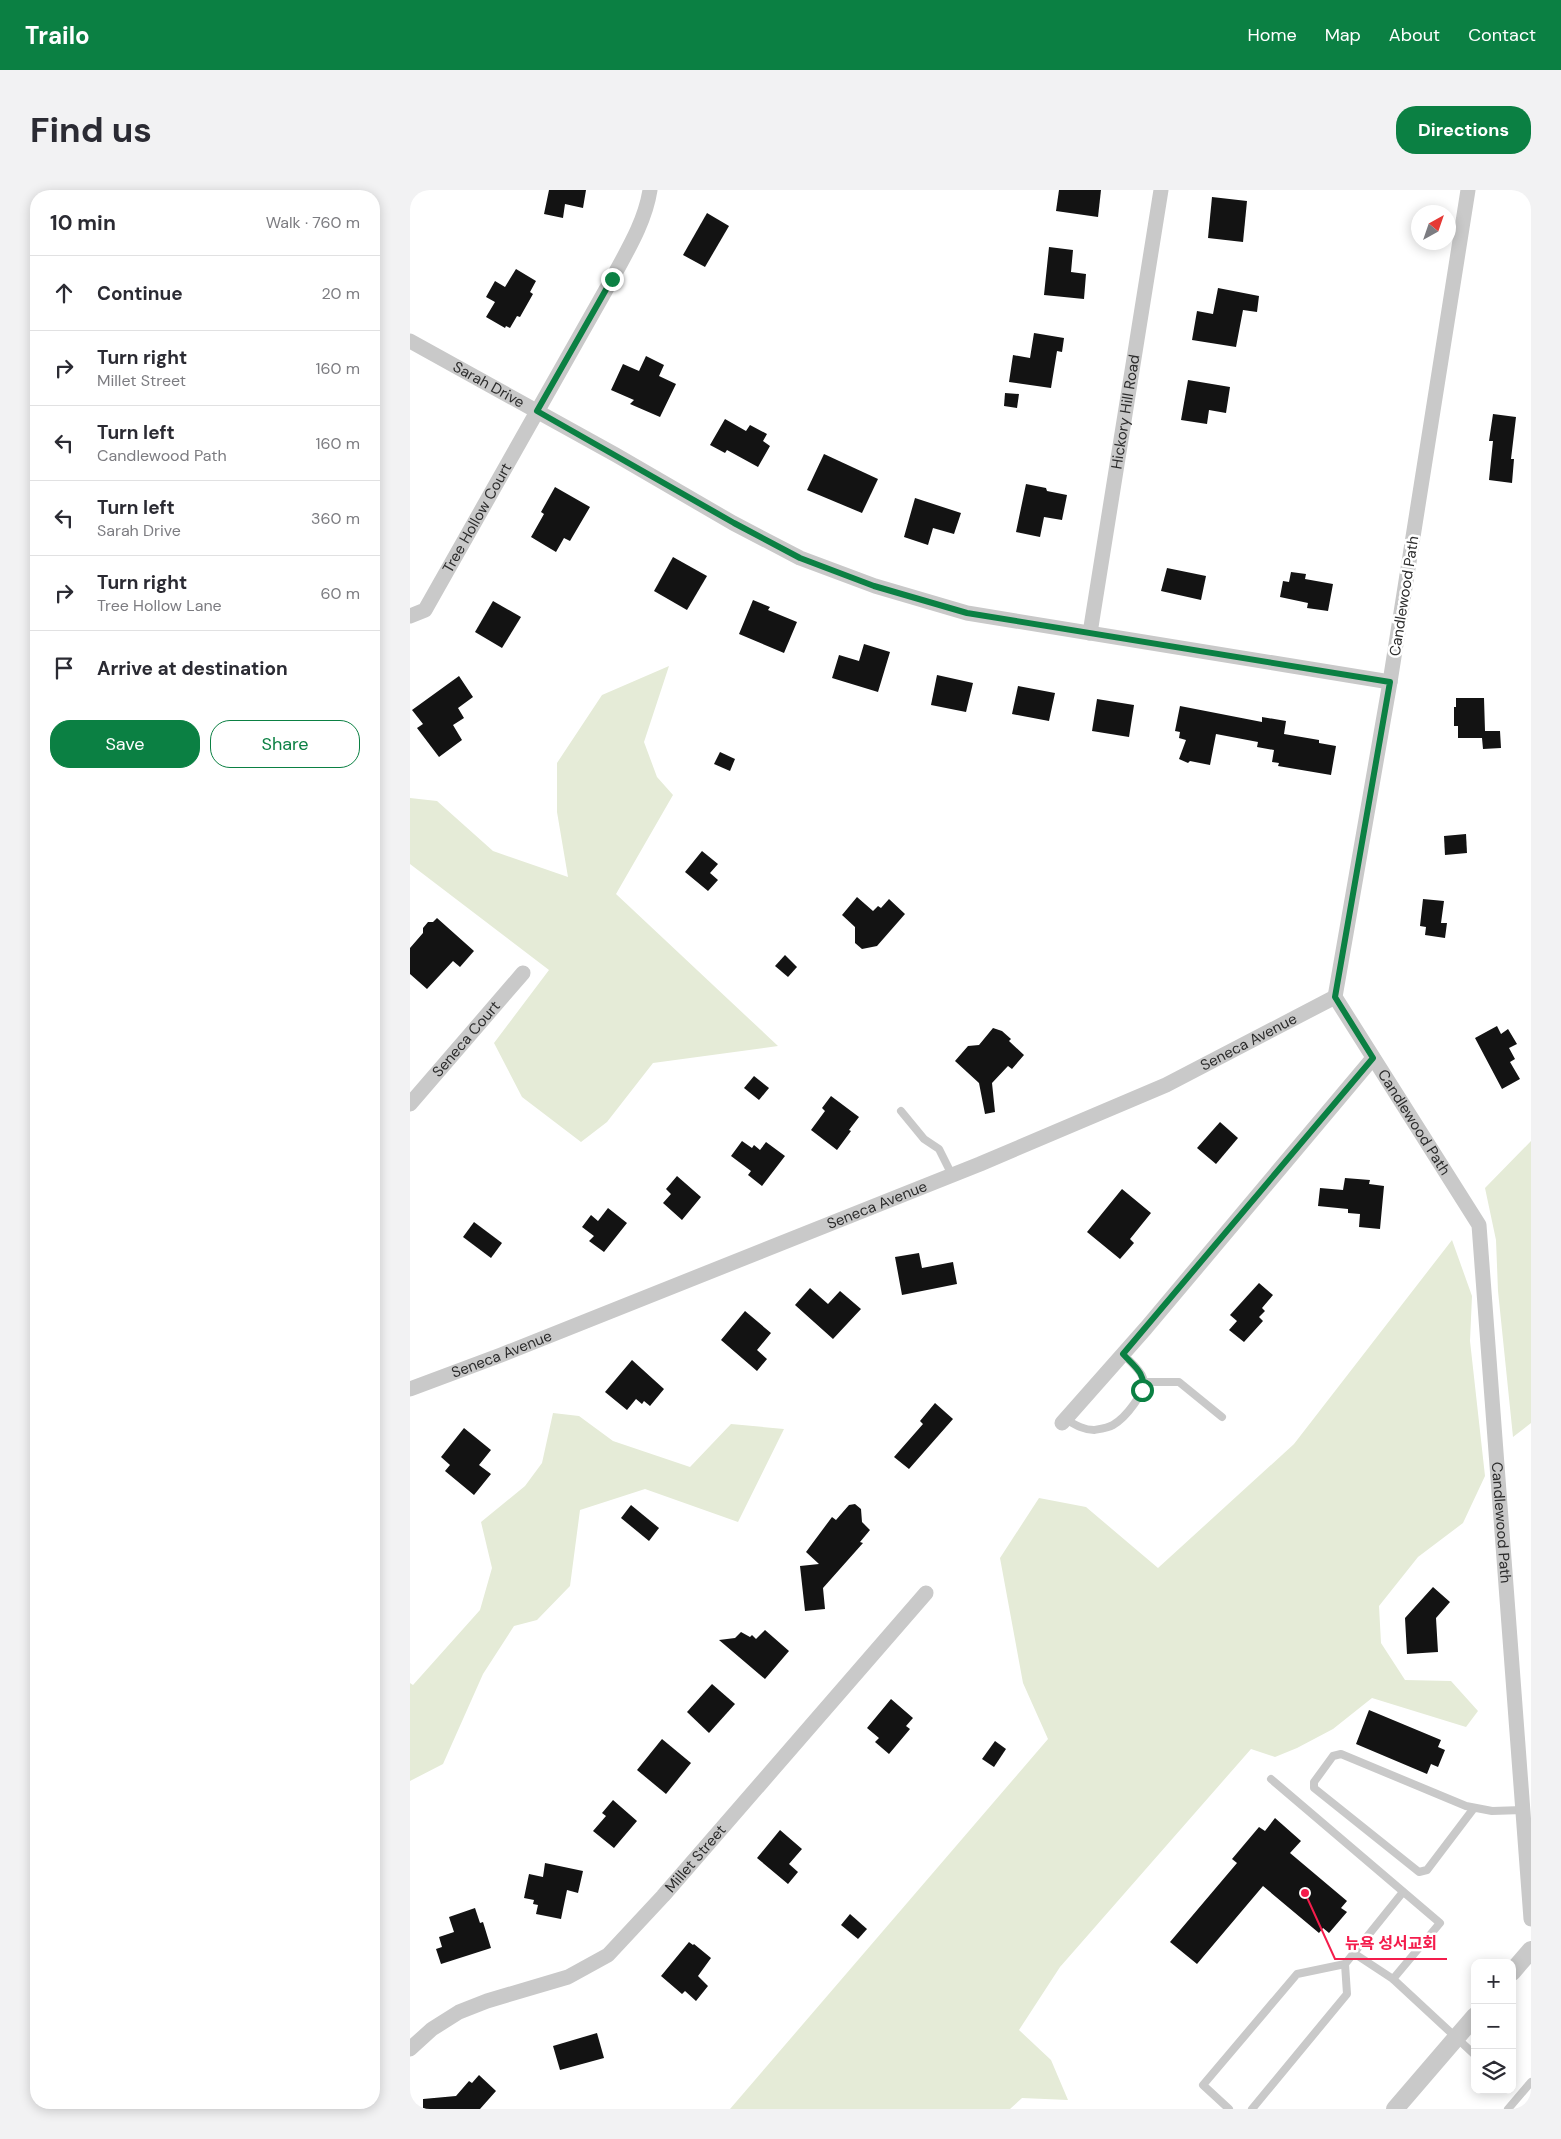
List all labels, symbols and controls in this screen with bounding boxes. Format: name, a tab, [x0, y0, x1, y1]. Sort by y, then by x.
text: Trailo	[25, 20, 90, 51]
text: Home	[1247, 23, 1297, 47]
text: Map	[1325, 23, 1361, 47]
text: About	[1389, 23, 1440, 47]
text: Contact	[1468, 23, 1536, 47]
button: Directions	[1396, 106, 1531, 154]
text: Find us	[30, 107, 152, 153]
north arrow	[1411, 205, 1456, 250]
text: 10 min	[50, 209, 116, 237]
text: Walk · 760 m	[266, 212, 360, 233]
route end	[601, 268, 624, 291]
icon: ahead	[50, 279, 78, 307]
text: Continue	[97, 281, 183, 306]
text: 20 m	[321, 283, 360, 304]
text: Turn right	[97, 345, 187, 370]
street label: Hickory Hill Road	[1106, 353, 1144, 471]
icon: right	[50, 354, 78, 382]
street label: Sarah Drive	[449, 357, 528, 412]
text: 160 m	[316, 358, 360, 379]
text: Millet Street	[97, 370, 186, 391]
text: Turn left	[97, 420, 175, 445]
icon: left	[50, 429, 78, 457]
text: 160 m	[316, 433, 360, 454]
text: Candlewood Path	[97, 445, 227, 466]
street label: Tree Hollow Court	[438, 459, 516, 577]
text: Turn left	[97, 495, 175, 520]
icon: left	[50, 504, 78, 532]
text: 360 m	[311, 508, 360, 529]
text: Sarah Drive	[97, 520, 181, 541]
street label: Candlewood Path	[1385, 534, 1423, 658]
text: Turn right	[97, 570, 187, 595]
icon: right	[50, 579, 78, 607]
text: 60 m	[320, 583, 360, 604]
text: Tree Hollow Lane	[97, 595, 222, 616]
icon: arrive	[50, 654, 78, 682]
text: Arrive at destination	[97, 656, 288, 681]
button: Save	[50, 720, 200, 768]
button: Share	[210, 720, 360, 768]
street label: Seneca Court	[428, 996, 505, 1081]
street label: Seneca Avenue	[1197, 1009, 1300, 1075]
street label: Candlewood Path	[1373, 1065, 1455, 1179]
street label: Seneca Avenue	[824, 1176, 930, 1234]
street label: Seneca Avenue	[449, 1326, 555, 1383]
route start	[1131, 1379, 1154, 1402]
street label: Candlewood Path	[1487, 1461, 1516, 1584]
street label: Millet Street	[660, 1820, 730, 1897]
callout: 뉴욕 성서교회	[1335, 1928, 1447, 1959]
text: 뉴욕 성서교회	[1345, 1933, 1437, 1954]
map controls	[1471, 1959, 1516, 2094]
button: +	[1471, 1959, 1516, 2004]
button: −	[1471, 2004, 1516, 2049]
button: layers	[1471, 2049, 1516, 2094]

